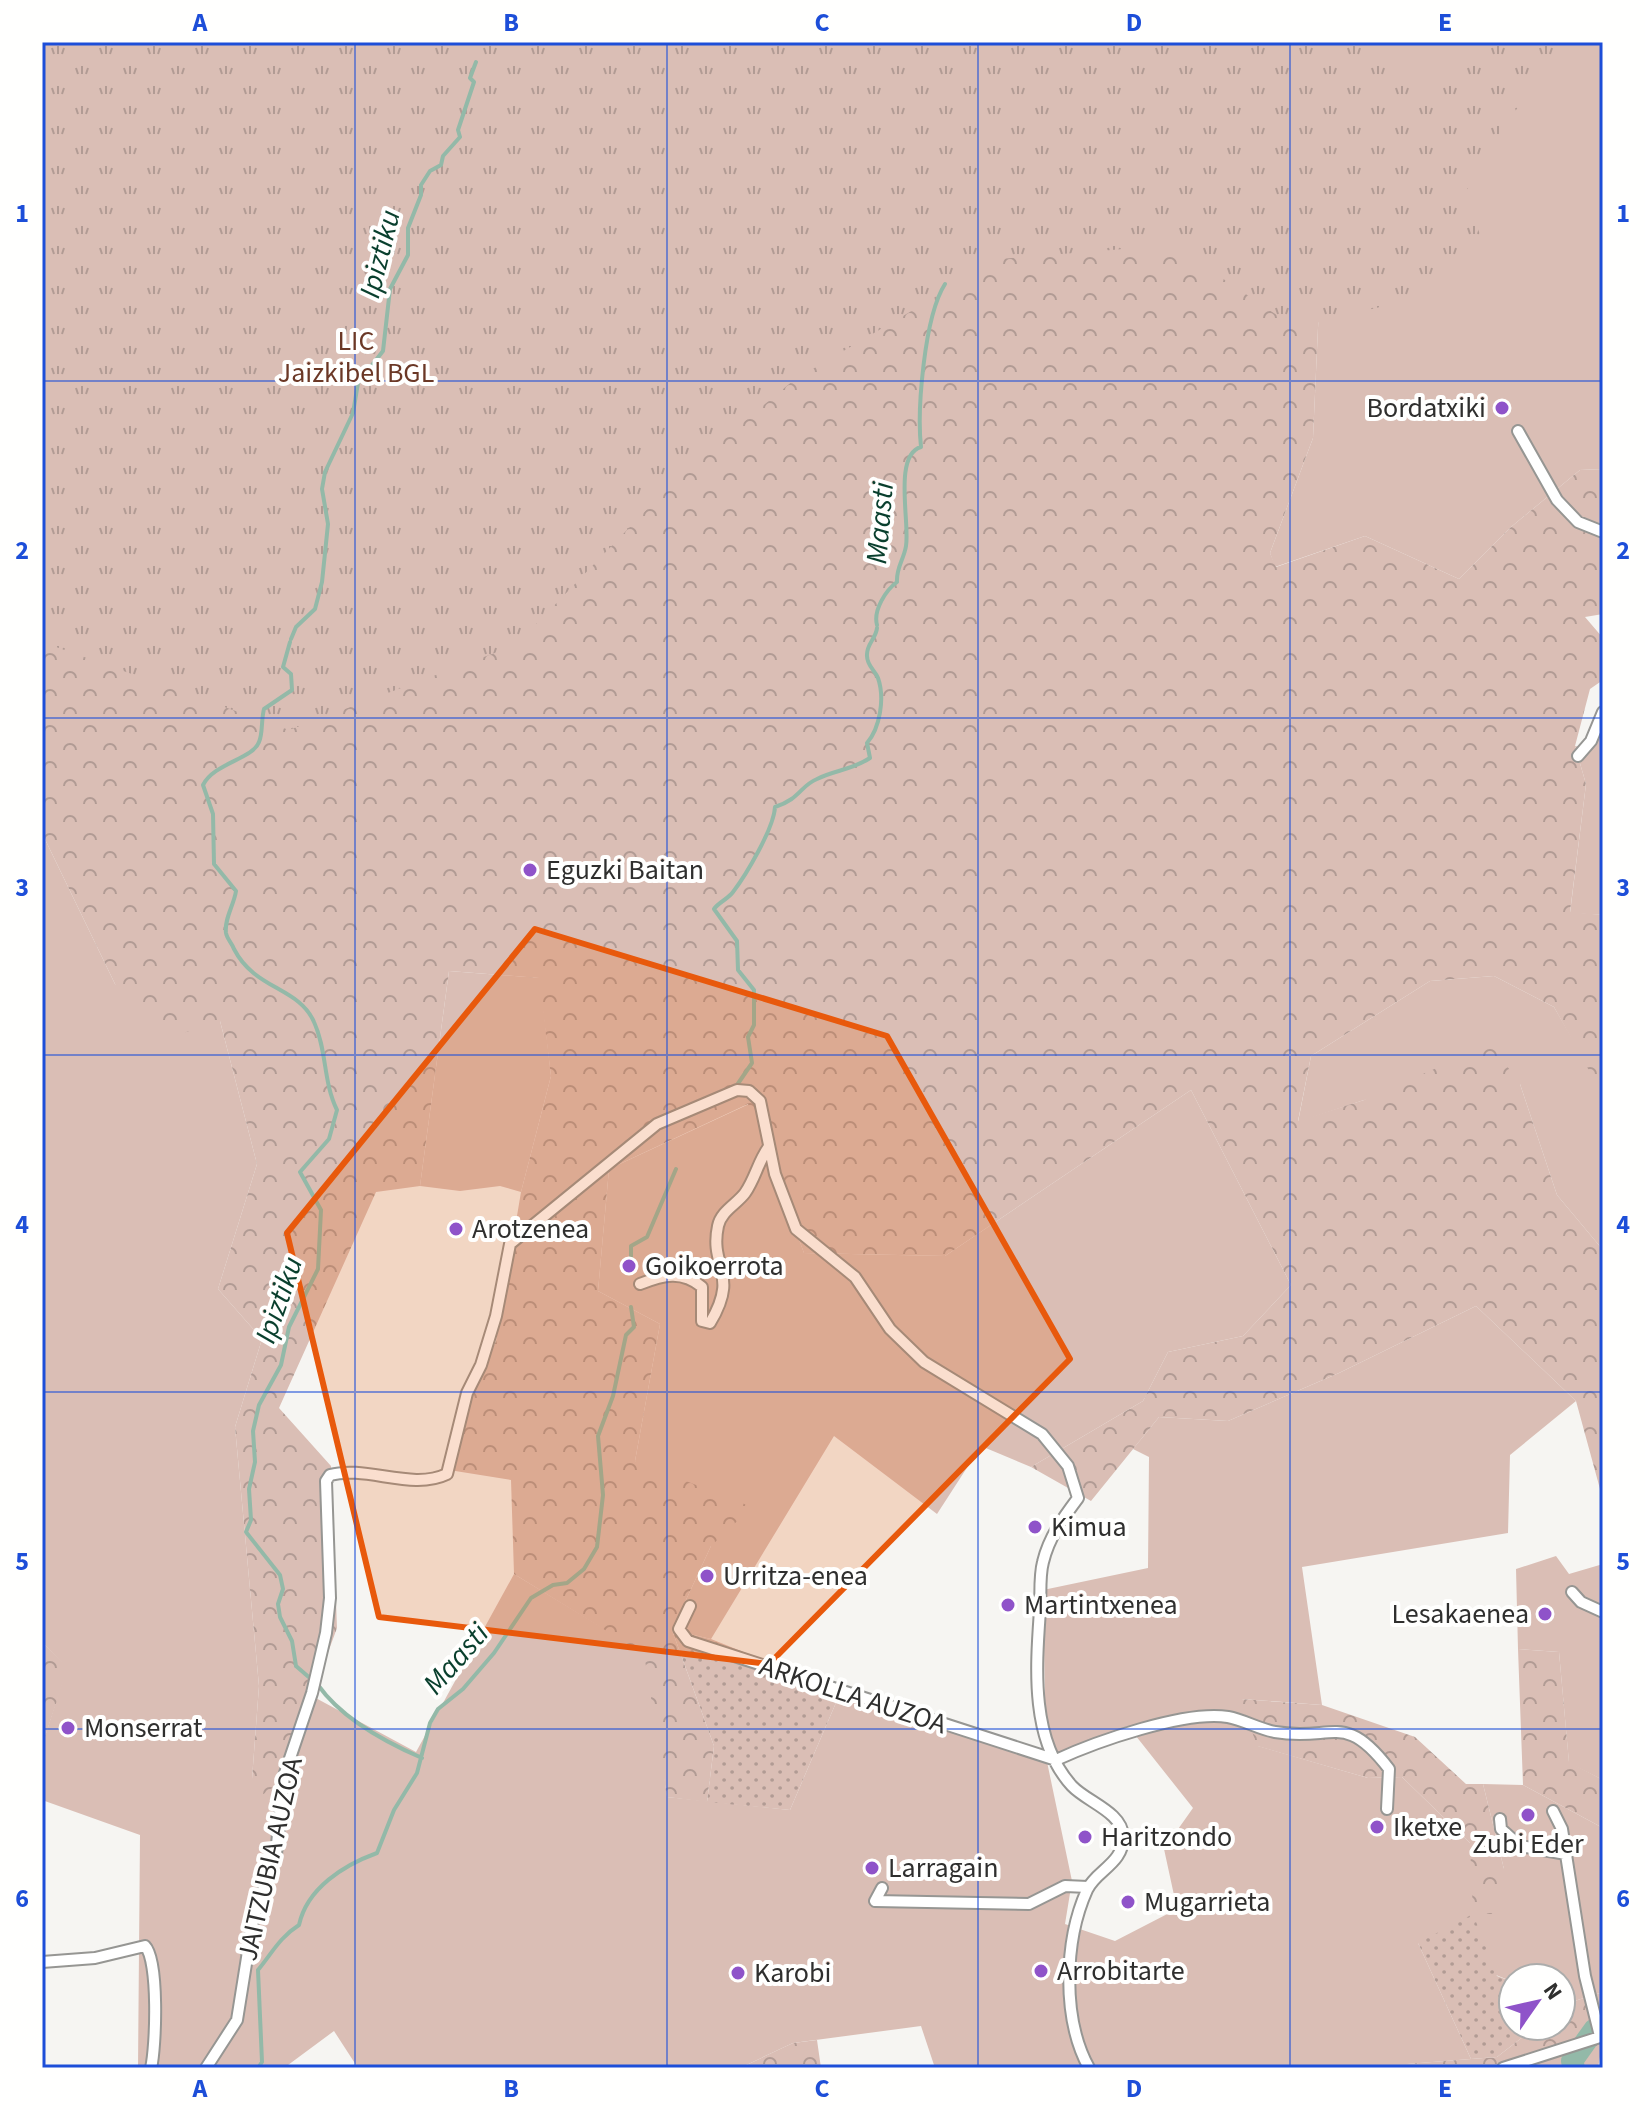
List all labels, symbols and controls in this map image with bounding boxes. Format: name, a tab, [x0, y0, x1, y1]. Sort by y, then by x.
text: A	[192, 4, 209, 41]
text: B	[503, 4, 519, 41]
text: C	[814, 4, 830, 41]
text: D	[1126, 4, 1142, 41]
text: E	[1438, 4, 1452, 41]
text: 1	[15, 195, 29, 232]
text: 1	[1616, 195, 1630, 232]
water label: Ipiztiku	[348, 205, 412, 303]
park label: LIC Jaizkibel BGL	[278, 321, 434, 393]
place label: Bordatxiki	[1367, 388, 1486, 428]
marker: Bordatxiki	[1493, 399, 1511, 417]
water label: Maasti	[855, 479, 905, 566]
text: 2	[15, 532, 29, 569]
text: 2	[1616, 532, 1630, 569]
place label: Eguzki Baitan	[546, 850, 704, 890]
marker: Eguzki Baitan	[521, 861, 539, 879]
text: 3	[15, 869, 29, 906]
text: 3	[1616, 869, 1630, 906]
text: 4	[15, 1206, 29, 1243]
text: 4	[1616, 1206, 1630, 1243]
place label: Arotzenea	[472, 1209, 589, 1249]
marker: Arotzenea	[447, 1220, 465, 1238]
place label: Goikoerrota	[645, 1246, 784, 1286]
water label: Ipiztiku	[244, 1251, 314, 1349]
marker: Goikoerrota	[620, 1257, 638, 1275]
place label: Kimua	[1051, 1507, 1127, 1547]
marker: Kimua	[1026, 1518, 1044, 1536]
text: 5	[15, 1543, 29, 1580]
text: 5	[1616, 1543, 1630, 1580]
place label: Urritza-enea	[723, 1556, 868, 1596]
marker: Urritza-enea	[698, 1567, 716, 1585]
place label: Martintxenea	[1024, 1585, 1178, 1625]
place label: Lesakaenea	[1391, 1594, 1529, 1634]
marker: Martintxenea	[999, 1596, 1017, 1614]
marker: Lesakaenea	[1536, 1605, 1554, 1623]
water label: Maasti	[413, 1613, 500, 1704]
street label: ARKOLLA AUZOA	[754, 1646, 952, 1744]
place label: Monserrat	[84, 1708, 203, 1748]
marker: Monserrat	[59, 1719, 77, 1737]
street label: JAITZUBIA AUZOA	[227, 1752, 313, 1965]
marker: Zubi Eder	[1519, 1806, 1537, 1824]
place label: Iketxe	[1393, 1807, 1462, 1847]
place label: Haritzondo	[1101, 1817, 1232, 1857]
marker: Iketxe	[1368, 1818, 1386, 1836]
place label: Zubi Eder	[1472, 1824, 1584, 1864]
marker: Haritzondo	[1076, 1828, 1094, 1846]
place label: Larragain	[888, 1848, 999, 1888]
marker: Larragain	[863, 1859, 881, 1877]
text: 6	[15, 1880, 29, 1917]
text: 6	[1616, 1880, 1630, 1917]
place label: Mugarrieta	[1144, 1882, 1270, 1922]
marker: Mugarrieta	[1119, 1893, 1137, 1911]
place label: Arrobitarte	[1057, 1951, 1185, 1991]
place label: Karobi	[754, 1953, 831, 1993]
marker: Arrobitarte	[1032, 1962, 1050, 1980]
north arrow	[1497, 1962, 1577, 2042]
marker: Karobi	[729, 1964, 747, 1982]
text: N	[1535, 1976, 1570, 2006]
text: A	[192, 2070, 209, 2107]
text: B	[503, 2070, 519, 2107]
text: C	[814, 2070, 830, 2107]
text: D	[1126, 2070, 1142, 2107]
text: E	[1438, 2070, 1452, 2107]

